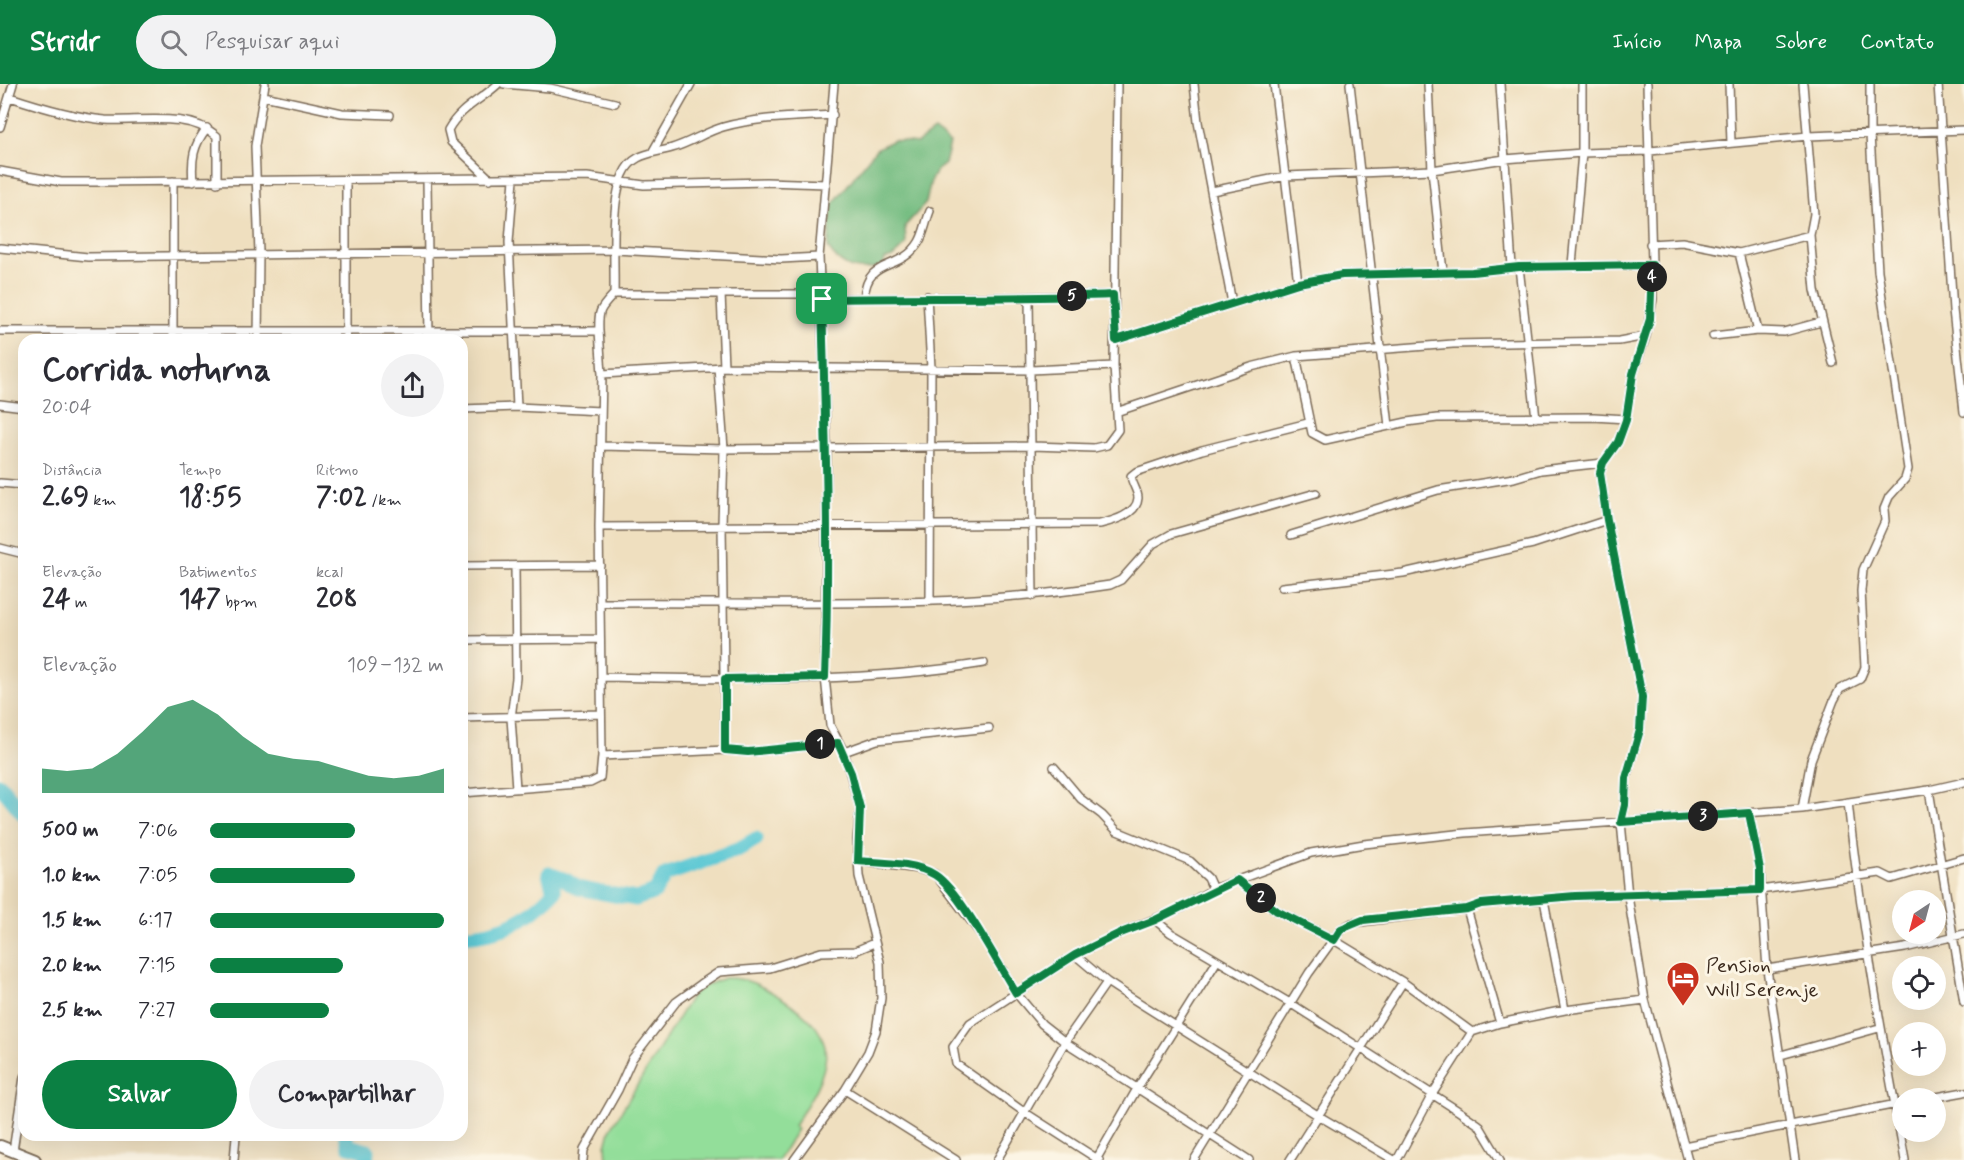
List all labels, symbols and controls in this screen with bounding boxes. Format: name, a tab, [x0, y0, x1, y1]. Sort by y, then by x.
search box	[136, 15, 556, 69]
text: Stridr	[30, 24, 100, 61]
icon: search	[157, 26, 190, 59]
text: Pesquisar aqui	[205, 28, 340, 56]
text: Início	[1612, 28, 1662, 56]
text: Mapa	[1695, 28, 1742, 56]
text: Sobre	[1775, 28, 1827, 56]
text: Contato	[1860, 28, 1934, 56]
pin: 4	[1637, 262, 1667, 292]
text: 4	[1647, 266, 1657, 287]
pin	[796, 273, 847, 324]
pin: 5	[1057, 281, 1087, 311]
icon: arrive	[805, 282, 838, 315]
text: 5	[1067, 285, 1077, 306]
text: Corrida noturna	[42, 349, 271, 393]
button: share	[381, 354, 444, 417]
text: 20:04	[42, 394, 92, 421]
text: Distância	[42, 460, 102, 481]
text: Tempo	[179, 460, 221, 481]
text: Ritmo	[316, 460, 358, 481]
text: 2.69	[42, 481, 89, 515]
text: 18:55	[179, 481, 241, 515]
text: 7:02	[316, 481, 367, 515]
text: km	[89, 490, 117, 511]
text: /km	[367, 490, 402, 511]
text: Elevação	[42, 562, 102, 583]
text: Batimentos	[179, 562, 257, 583]
text: kcal	[316, 562, 343, 583]
text: 24	[42, 583, 71, 617]
text: 147	[179, 583, 221, 617]
text: 208	[316, 583, 358, 617]
text: m	[71, 592, 88, 613]
text: bpm	[221, 592, 257, 613]
text: Elevação	[42, 652, 117, 679]
text: 109–132 m	[347, 652, 444, 679]
pin: 1	[805, 729, 835, 759]
text: 1	[816, 733, 824, 754]
pin: 3	[1688, 801, 1718, 831]
text: 3	[1699, 805, 1707, 826]
text: 500 m	[42, 817, 99, 844]
text: 7:06	[138, 817, 178, 844]
text: 1.0 km	[42, 862, 101, 889]
text: 7:05	[138, 862, 177, 889]
pin: 2	[1246, 883, 1276, 913]
text: 2	[1257, 887, 1265, 908]
north arrow	[1892, 890, 1946, 944]
map controls	[1892, 890, 1946, 1142]
text: 1.5 km	[42, 907, 102, 934]
text: 6:17	[138, 907, 173, 934]
text: 2.0 km	[42, 952, 102, 979]
text: 7:15	[138, 952, 175, 979]
place label: Pension Will Serenje	[1706, 952, 1818, 1004]
button: locate	[1892, 956, 1946, 1010]
hotel icon: Pension Will Serenje	[1665, 960, 1701, 1007]
text: 2.5 km	[42, 997, 103, 1024]
text: 7:27	[138, 997, 175, 1024]
button: +	[1892, 1022, 1946, 1076]
button: Salvar	[42, 1060, 237, 1129]
button: Compartilhar	[249, 1060, 444, 1129]
button: −	[1892, 1088, 1946, 1142]

